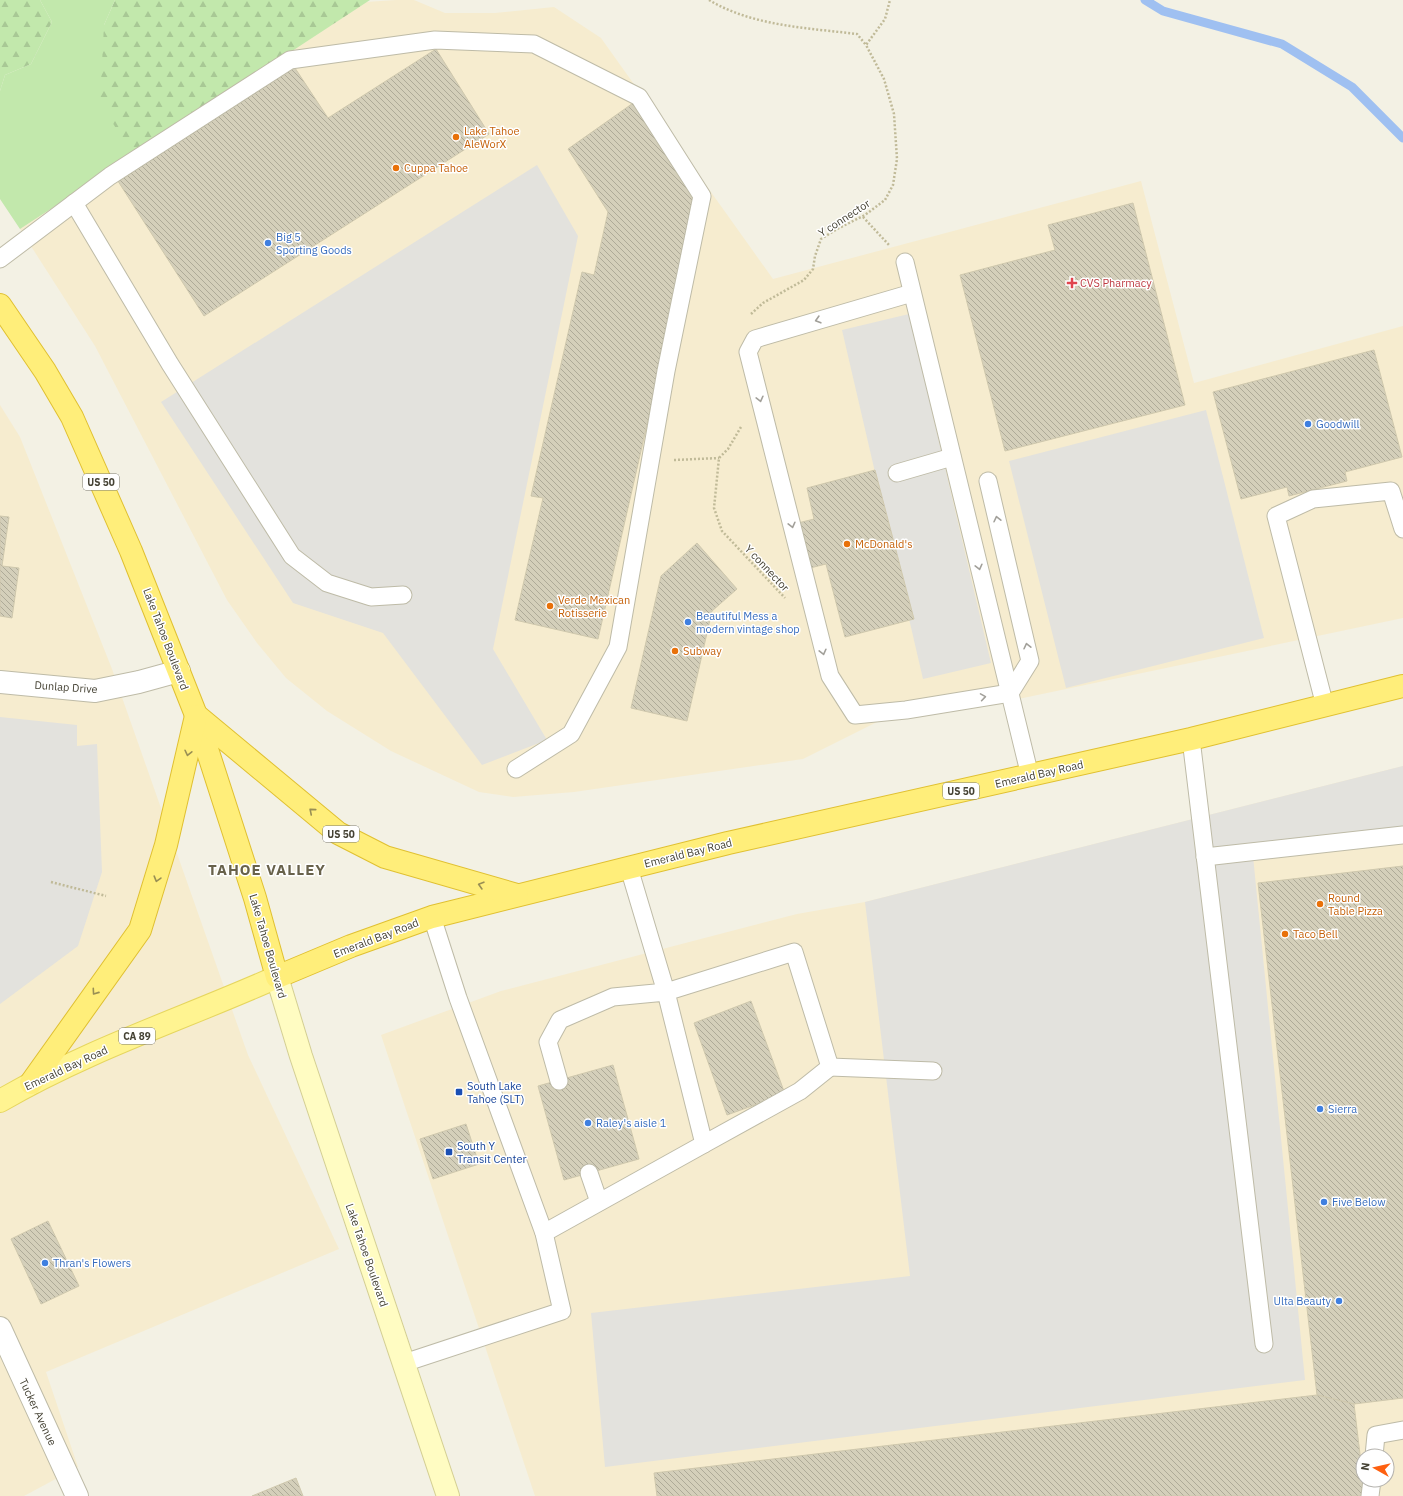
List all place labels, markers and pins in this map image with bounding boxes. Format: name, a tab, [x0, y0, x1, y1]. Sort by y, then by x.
place label: Lake Tahoe AleWorX	[464, 124, 519, 151]
marker: Lake Tahoe AleWorX	[451, 132, 461, 142]
place label: Cuppa Tahoe	[404, 161, 468, 175]
marker: Cuppa Tahoe	[391, 163, 401, 173]
place label: Big 5 Sporting Goods	[276, 230, 352, 257]
marker: Big 5 Sporting Goods	[263, 238, 273, 248]
place label: CVS Pharmacy	[1080, 276, 1152, 290]
marker: CVS Pharmacy	[1067, 278, 1077, 288]
place label: Goodwill	[1316, 417, 1359, 431]
marker: Goodwill	[1303, 419, 1313, 429]
place label: McDonald's	[855, 537, 913, 551]
marker: McDonald's	[842, 539, 852, 549]
place label: Verde Mexican Rotisserie	[558, 593, 630, 620]
marker: Verde Mexican Rotisserie	[545, 601, 555, 611]
place label: Beautiful Mess a modern vintage shop	[696, 609, 800, 636]
marker: Beautiful Mess a modern vintage shop	[683, 617, 693, 627]
place label: Subway	[683, 644, 722, 658]
marker: Subway	[670, 646, 680, 656]
place label: Round Table Pizza	[1328, 891, 1383, 918]
marker: Round Table Pizza	[1315, 899, 1325, 909]
place label: Taco Bell	[1293, 927, 1338, 941]
marker: Taco Bell	[1280, 929, 1290, 939]
place label: South Lake Tahoe (SLT)	[467, 1079, 524, 1106]
marker: South Lake Tahoe (SLT)	[454, 1087, 464, 1097]
place label: Sierra	[1328, 1102, 1357, 1116]
marker: Sierra	[1315, 1104, 1325, 1114]
place label: Raley's aisle 1	[596, 1116, 667, 1130]
marker: Raley's aisle 1	[583, 1118, 593, 1128]
place label: South Y Transit Center	[457, 1139, 527, 1166]
marker: South Y Transit Center	[444, 1147, 454, 1157]
place label: Five Below	[1332, 1195, 1386, 1209]
marker: Five Below	[1319, 1197, 1329, 1207]
place label: Thran's Flowers	[53, 1256, 131, 1270]
marker: Thran's Flowers	[40, 1258, 50, 1268]
place label: Ulta Beauty	[1274, 1294, 1332, 1308]
marker: Ulta Beauty	[1334, 1296, 1344, 1306]

